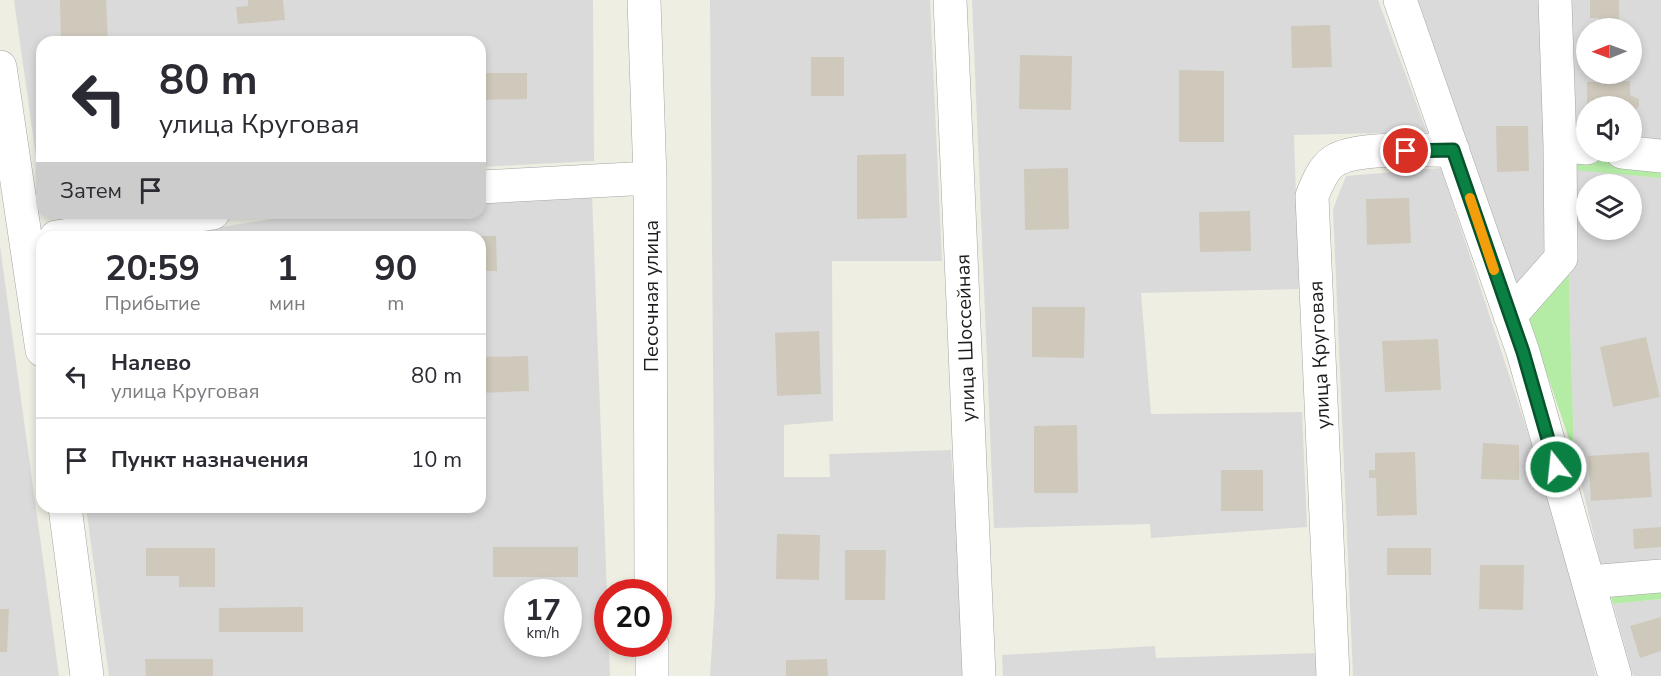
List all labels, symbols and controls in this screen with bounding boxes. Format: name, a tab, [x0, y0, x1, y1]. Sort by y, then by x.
north arrow	[1576, 18, 1642, 84]
map controls	[1576, 18, 1642, 240]
text: 80 m	[159, 52, 258, 109]
icon: left	[60, 60, 138, 138]
button: sound	[1576, 96, 1642, 162]
text: улица Круговая	[159, 106, 359, 143]
pin	[1380, 125, 1431, 176]
icon: arrive	[1389, 134, 1422, 167]
icon: arrive	[134, 174, 167, 207]
button: layers	[1576, 174, 1642, 240]
text: Затем	[60, 176, 122, 206]
street label: Песочная улица	[638, 220, 665, 372]
text: 20:59	[105, 244, 200, 293]
text: 1	[277, 244, 298, 293]
text: 90	[374, 244, 417, 293]
street label: улица Шоссейная	[949, 254, 982, 422]
street label: улица Круговая	[1302, 280, 1337, 430]
text: Прибытие	[105, 290, 201, 317]
text: мин	[269, 290, 306, 317]
text: m	[387, 290, 404, 317]
text: Налево	[111, 348, 191, 378]
icon: left	[60, 360, 93, 393]
text: 80 m	[411, 361, 462, 391]
text: улица Круговая	[111, 378, 259, 405]
position arrow	[1524, 435, 1588, 499]
icon: arrive	[60, 444, 93, 477]
text: Пункт назначения	[111, 445, 309, 475]
text: 10 m	[411, 445, 462, 475]
speed limit sign: 20	[594, 579, 672, 657]
text: 17	[525, 590, 561, 631]
text: km/h	[526, 623, 560, 643]

